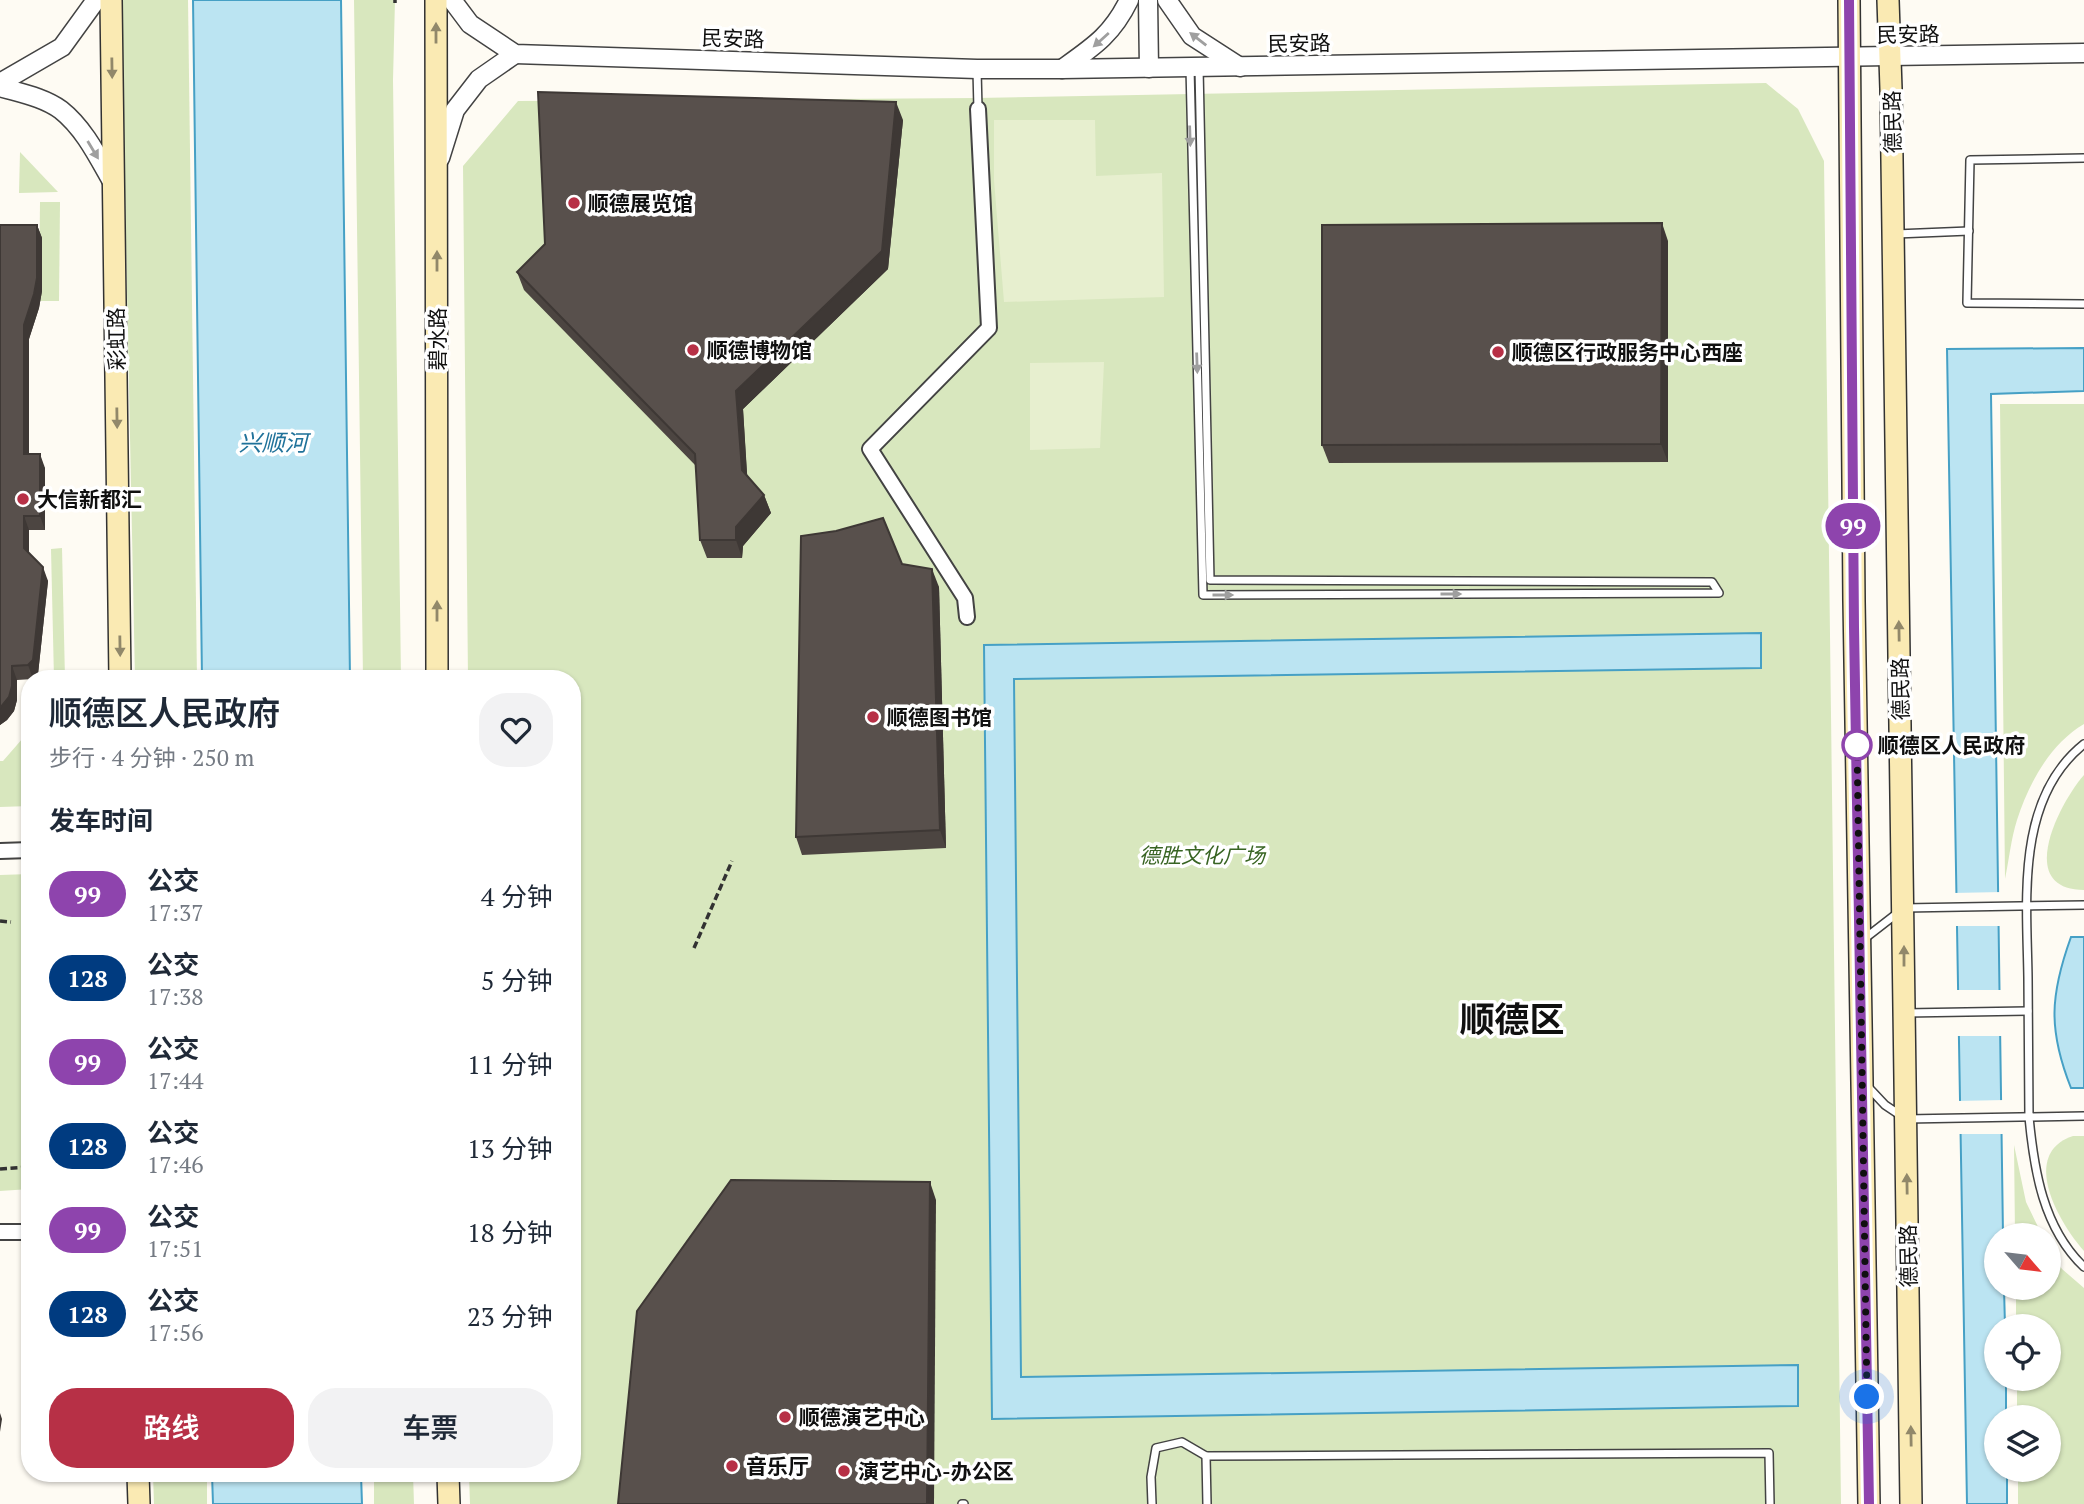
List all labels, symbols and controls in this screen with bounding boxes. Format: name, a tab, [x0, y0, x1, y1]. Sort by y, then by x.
street label: 民安路	[1876, 19, 1940, 49]
one-way arrow	[430, 22, 442, 44]
street label: 民安路	[701, 23, 765, 53]
street label: 民安路	[1267, 28, 1331, 58]
one-way arrow	[1190, 31, 1208, 46]
one-way arrow	[1092, 32, 1110, 48]
one-way arrow	[106, 57, 118, 79]
street label: 德民路	[1877, 90, 1907, 154]
one-way arrow	[1185, 125, 1196, 147]
one-way arrow	[87, 141, 100, 160]
place label: 顺德展览馆	[588, 189, 693, 217]
marker: 顺德展览馆	[566, 195, 582, 211]
one-way arrow	[431, 250, 443, 272]
street label: 彩虹路	[101, 307, 131, 371]
street label: 碧水路	[423, 308, 451, 371]
place label: 顺德博物馆	[707, 336, 812, 364]
place label: 顺德区行政服务中心西座	[1512, 338, 1743, 366]
marker: 顺德博物馆	[685, 342, 701, 358]
marker: 顺德区行政服务中心西座	[1490, 344, 1506, 360]
one-way arrow	[1191, 352, 1202, 374]
one-way arrow	[111, 407, 123, 429]
water label: 兴顺河	[239, 427, 312, 458]
place label: 大信新都汇	[37, 485, 142, 513]
marker: 大信新都汇	[15, 491, 31, 507]
line badge: 99	[1822, 503, 1884, 549]
text: 99	[1839, 510, 1867, 542]
one-way arrow	[1440, 588, 1462, 600]
one-way arrow	[1213, 589, 1235, 601]
one-way arrow	[431, 600, 443, 622]
one-way arrow	[1893, 620, 1905, 642]
one-way arrow	[114, 635, 126, 657]
street label: 德民路	[1885, 657, 1915, 721]
text: 顺德区人民政府	[49, 691, 280, 734]
button: heart	[479, 693, 553, 767]
place label: 顺德图书馆	[887, 703, 992, 731]
marker: 顺德图书馆	[865, 709, 881, 725]
marker: 顺德区人民政府	[1842, 730, 1872, 760]
place label: 顺德区人民政府	[1878, 731, 2025, 759]
text: 步行 · 4 分钟 · 250 m	[49, 742, 254, 773]
text: 发车时间	[49, 803, 153, 837]
park label: 德胜文化广场	[1139, 841, 1267, 869]
text: 公交	[147, 863, 199, 897]
text: 99	[74, 878, 101, 910]
text: 4 分钟	[481, 879, 553, 913]
text: 17:37	[147, 897, 204, 928]
one-way arrow	[1898, 945, 1910, 967]
text: 公交	[147, 947, 199, 981]
text: 128	[67, 962, 108, 994]
text: 5 分钟	[481, 963, 553, 997]
text: 17:38	[147, 981, 204, 1012]
district label: 顺德区	[1459, 996, 1565, 1042]
text: 公交	[147, 1031, 199, 1065]
text: 99	[74, 1046, 101, 1078]
text: 11 分钟	[467, 1047, 553, 1081]
text: 17:44	[147, 1065, 204, 1096]
text: 公交	[147, 1115, 199, 1149]
text: 128	[67, 1130, 108, 1162]
text: 13 分钟	[467, 1131, 553, 1165]
text: 17:46	[147, 1149, 204, 1180]
one-way arrow	[1901, 1173, 1912, 1195]
text: 公交	[147, 1199, 199, 1233]
text: 99	[74, 1214, 101, 1246]
text: 18 分钟	[467, 1215, 553, 1249]
north arrow	[1984, 1223, 2062, 1300]
map controls	[1984, 1223, 2061, 1482]
street label: 德民路	[1893, 1224, 1923, 1288]
text: 17:51	[147, 1233, 204, 1264]
text: 公交	[147, 1283, 199, 1317]
text: 128	[67, 1298, 108, 1330]
text: 23 分钟	[467, 1299, 553, 1333]
button: locate	[1984, 1314, 2061, 1391]
text: 17:56	[147, 1317, 204, 1348]
your location	[1849, 1379, 1884, 1414]
button: 路线	[49, 1388, 294, 1468]
button: 车票	[308, 1388, 553, 1468]
place label: 顺德演艺中心	[799, 1403, 925, 1431]
button: layers	[1984, 1405, 2061, 1482]
marker: 顺德演艺中心	[777, 1409, 793, 1425]
one-way arrow	[1905, 1425, 1916, 1447]
place label: 音乐厅	[746, 1452, 809, 1480]
place label: 演艺中心-办公区	[858, 1457, 1014, 1485]
marker: 音乐厅	[724, 1458, 740, 1474]
marker: 演艺中心-办公区	[836, 1463, 852, 1479]

